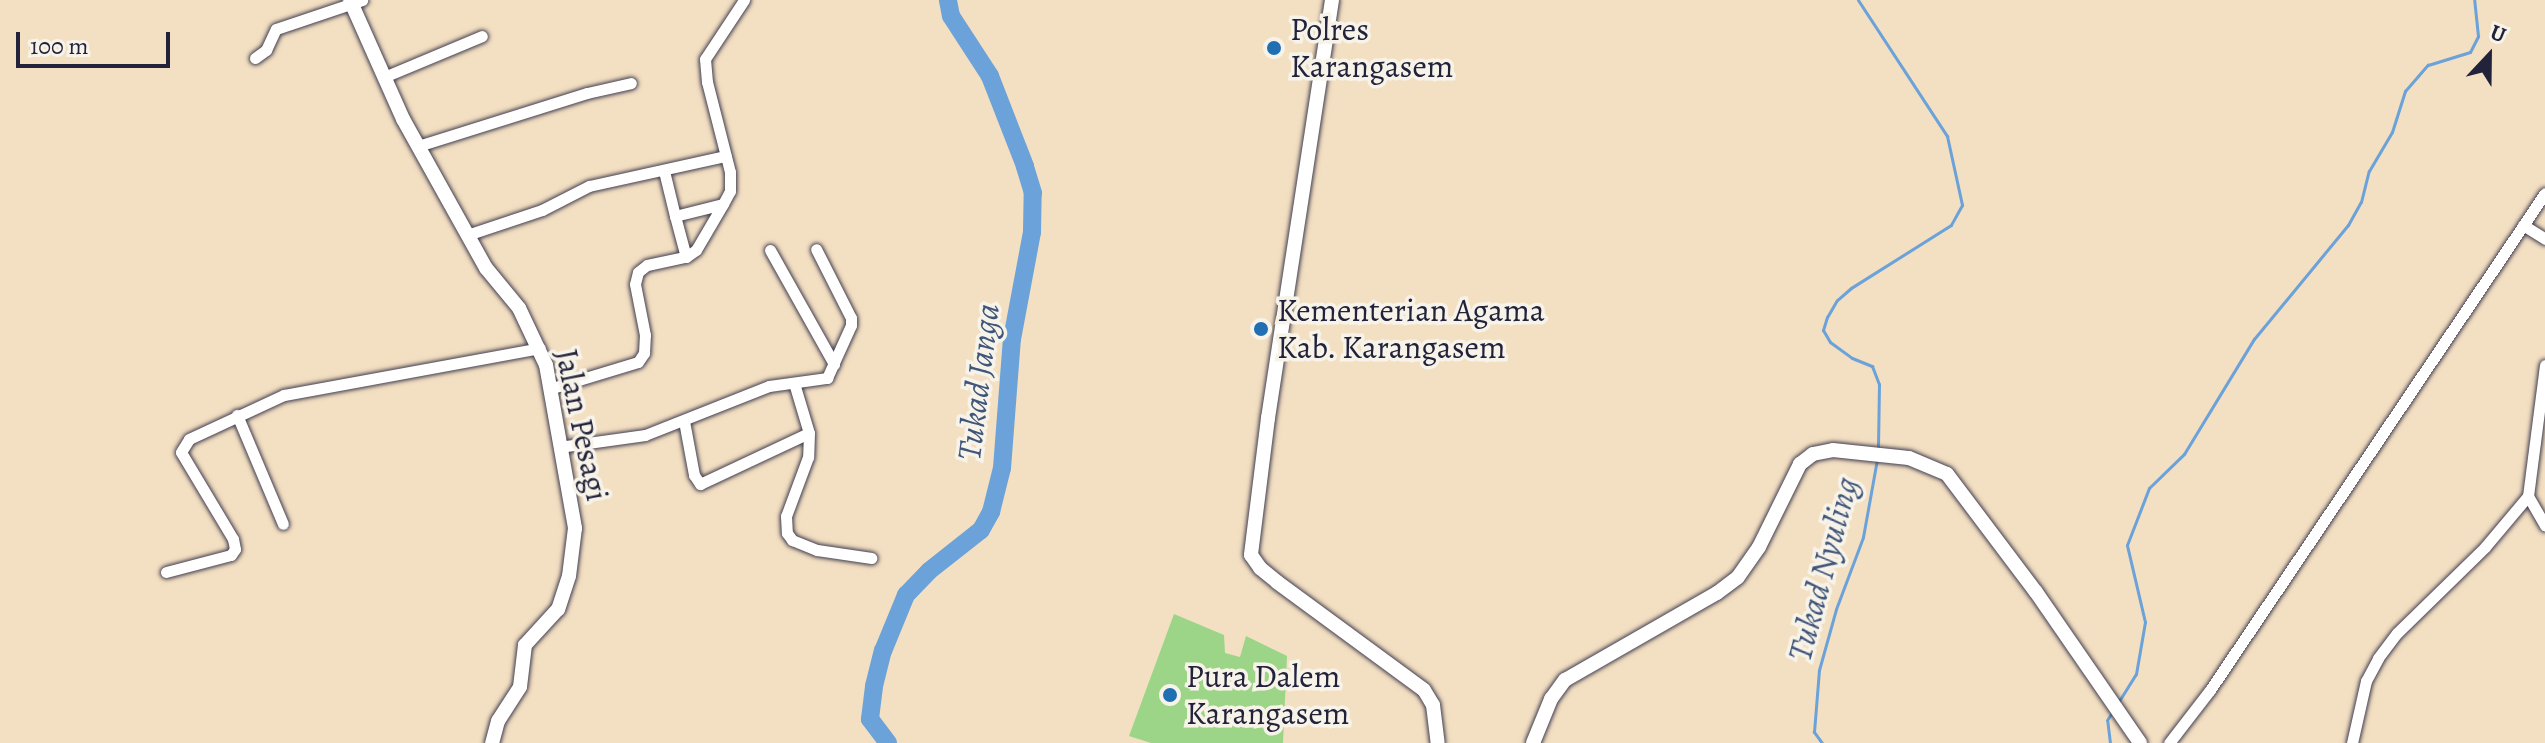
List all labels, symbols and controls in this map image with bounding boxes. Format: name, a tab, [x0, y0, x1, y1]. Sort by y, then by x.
place label: Polres Karangasem	[1290, 11, 1453, 86]
scale bar	[20, 16, 174, 66]
north arrow	[2449, 16, 2529, 96]
text: U	[2486, 17, 2510, 50]
text: 100 m	[30, 30, 89, 62]
marker: Polres Karangasem	[1265, 39, 1283, 57]
place label: Kementerian Agama Kab. Karangasem	[1277, 292, 1545, 367]
water label: Tukad Janga	[948, 301, 1008, 463]
marker: Kementerian Agama Kab. Karangasem	[1252, 320, 1270, 338]
street label: Jalan Pesagi	[547, 346, 617, 504]
water label: Tukad Nyuling	[1779, 473, 1867, 665]
place label: Pura Dalem Karangasem	[1186, 658, 1349, 733]
marker: Pura Dalem Karangasem	[1161, 686, 1179, 704]

